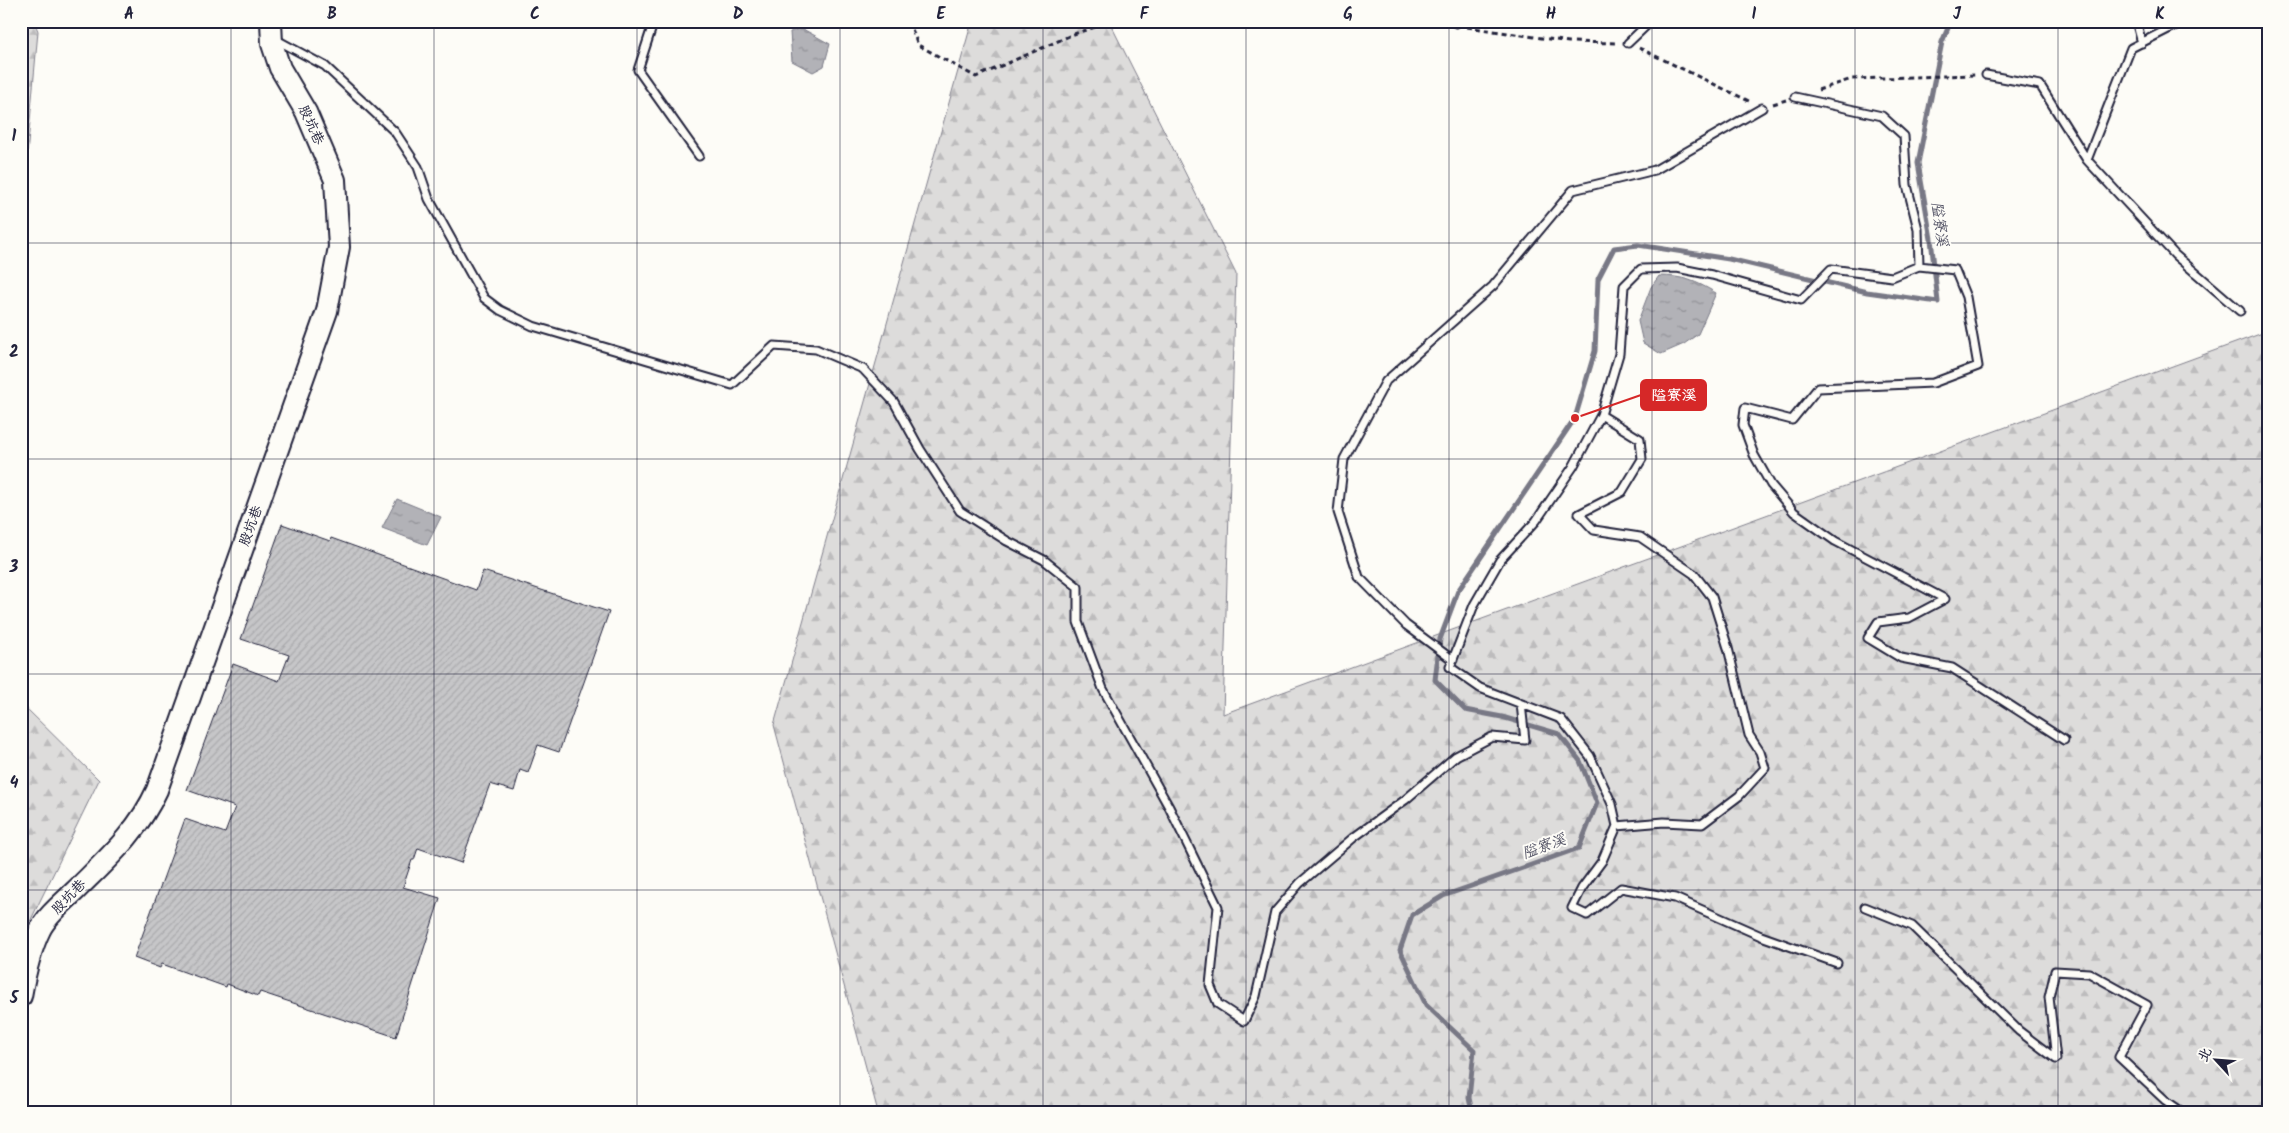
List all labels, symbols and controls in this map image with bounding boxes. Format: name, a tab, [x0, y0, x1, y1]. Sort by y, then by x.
text: A	[124, 2, 134, 27]
text: B	[327, 2, 337, 27]
text: C	[530, 2, 540, 27]
text: D	[733, 2, 744, 27]
text: E	[937, 2, 947, 27]
text: F	[1140, 2, 1150, 27]
text: G	[1343, 2, 1353, 27]
text: H	[1546, 2, 1556, 27]
text: I	[1752, 2, 1757, 27]
text: J	[1953, 2, 1962, 27]
text: K	[2155, 2, 2165, 27]
street label: 股坑巷	[292, 101, 330, 150]
text: 1	[12, 124, 17, 149]
water label: 隘寮溪	[1924, 200, 1954, 249]
text: 2	[9, 340, 19, 365]
callout: 隘寮溪	[1641, 380, 1706, 410]
text: 隘寮溪	[1651, 384, 1697, 408]
street label: 股坑巷	[233, 502, 269, 549]
text: 3	[9, 555, 19, 580]
text: 4	[10, 771, 19, 796]
water label: 隘寮溪	[1519, 828, 1570, 866]
street label: 股坑巷	[46, 874, 92, 920]
text: 5	[9, 986, 20, 1011]
north arrow	[2192, 1036, 2242, 1086]
text: 北	[2192, 1044, 2218, 1066]

